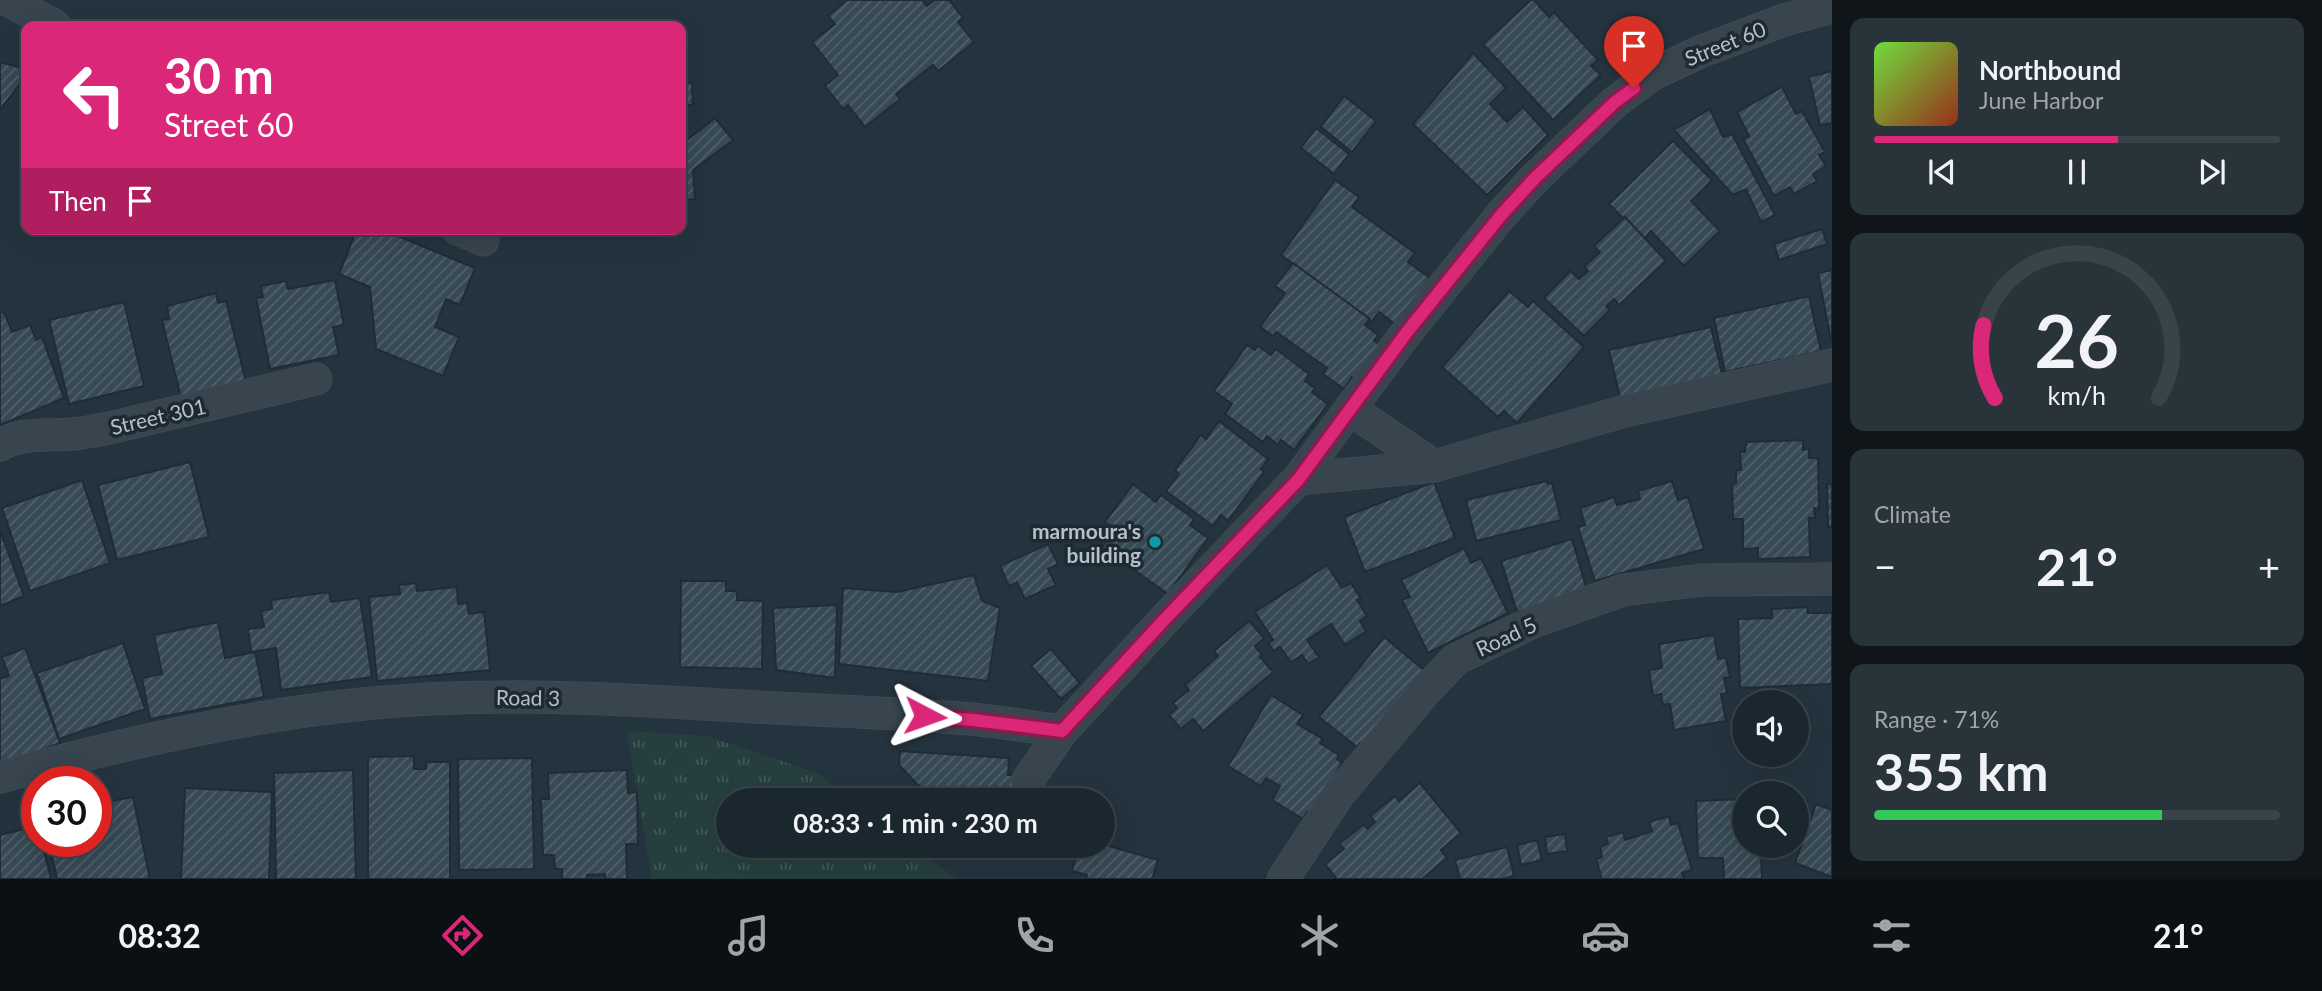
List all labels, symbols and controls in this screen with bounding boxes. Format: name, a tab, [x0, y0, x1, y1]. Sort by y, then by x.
street label: Street 60	[1681, 15, 1769, 71]
pin	[1604, 16, 1664, 88]
icon: arrive	[1615, 27, 1653, 65]
text: 30 m	[164, 46, 274, 104]
icon: left	[49, 49, 140, 140]
text: Northbound	[1979, 54, 2121, 86]
text: June Harbor	[1979, 86, 2103, 114]
text: Street 60	[164, 105, 294, 144]
icon: previous	[1923, 153, 1961, 191]
icon: pause	[2058, 153, 2096, 191]
icon: next	[2193, 153, 2231, 191]
icon: arrive	[121, 182, 159, 220]
text: Then	[49, 185, 107, 217]
text: 26	[2035, 296, 2119, 384]
text: km/h	[2048, 380, 2106, 410]
street label: Street 301	[108, 393, 208, 439]
text: Climate	[1874, 500, 1951, 528]
place label: marmoura's building	[1032, 518, 1141, 567]
marker: marmoura's building	[1147, 534, 1163, 550]
text: 21°	[2036, 535, 2118, 597]
text: −	[1874, 543, 1896, 589]
text: +	[2258, 543, 2280, 589]
street label: Road 5	[1472, 611, 1540, 661]
position arrow	[888, 679, 962, 753]
street label: Road 3	[496, 684, 560, 710]
map controls	[1732, 690, 1809, 858]
button: sound	[1732, 690, 1809, 767]
text: Range · 71%	[1874, 705, 1999, 733]
text: 355 km	[1874, 740, 2048, 802]
speed limit sign: 30	[21, 766, 112, 857]
button: search	[1732, 781, 1809, 858]
text: 08:33 · 1 min · 230 m	[793, 807, 1038, 839]
icon: directions	[438, 911, 487, 960]
icon: music	[724, 911, 773, 960]
icon: phone	[1010, 911, 1059, 960]
icon: climate	[1295, 911, 1344, 960]
icon: car	[1581, 911, 1630, 960]
icon: filters	[1867, 911, 1916, 960]
text: 08:32	[118, 916, 201, 955]
text: 21°	[2153, 916, 2203, 955]

